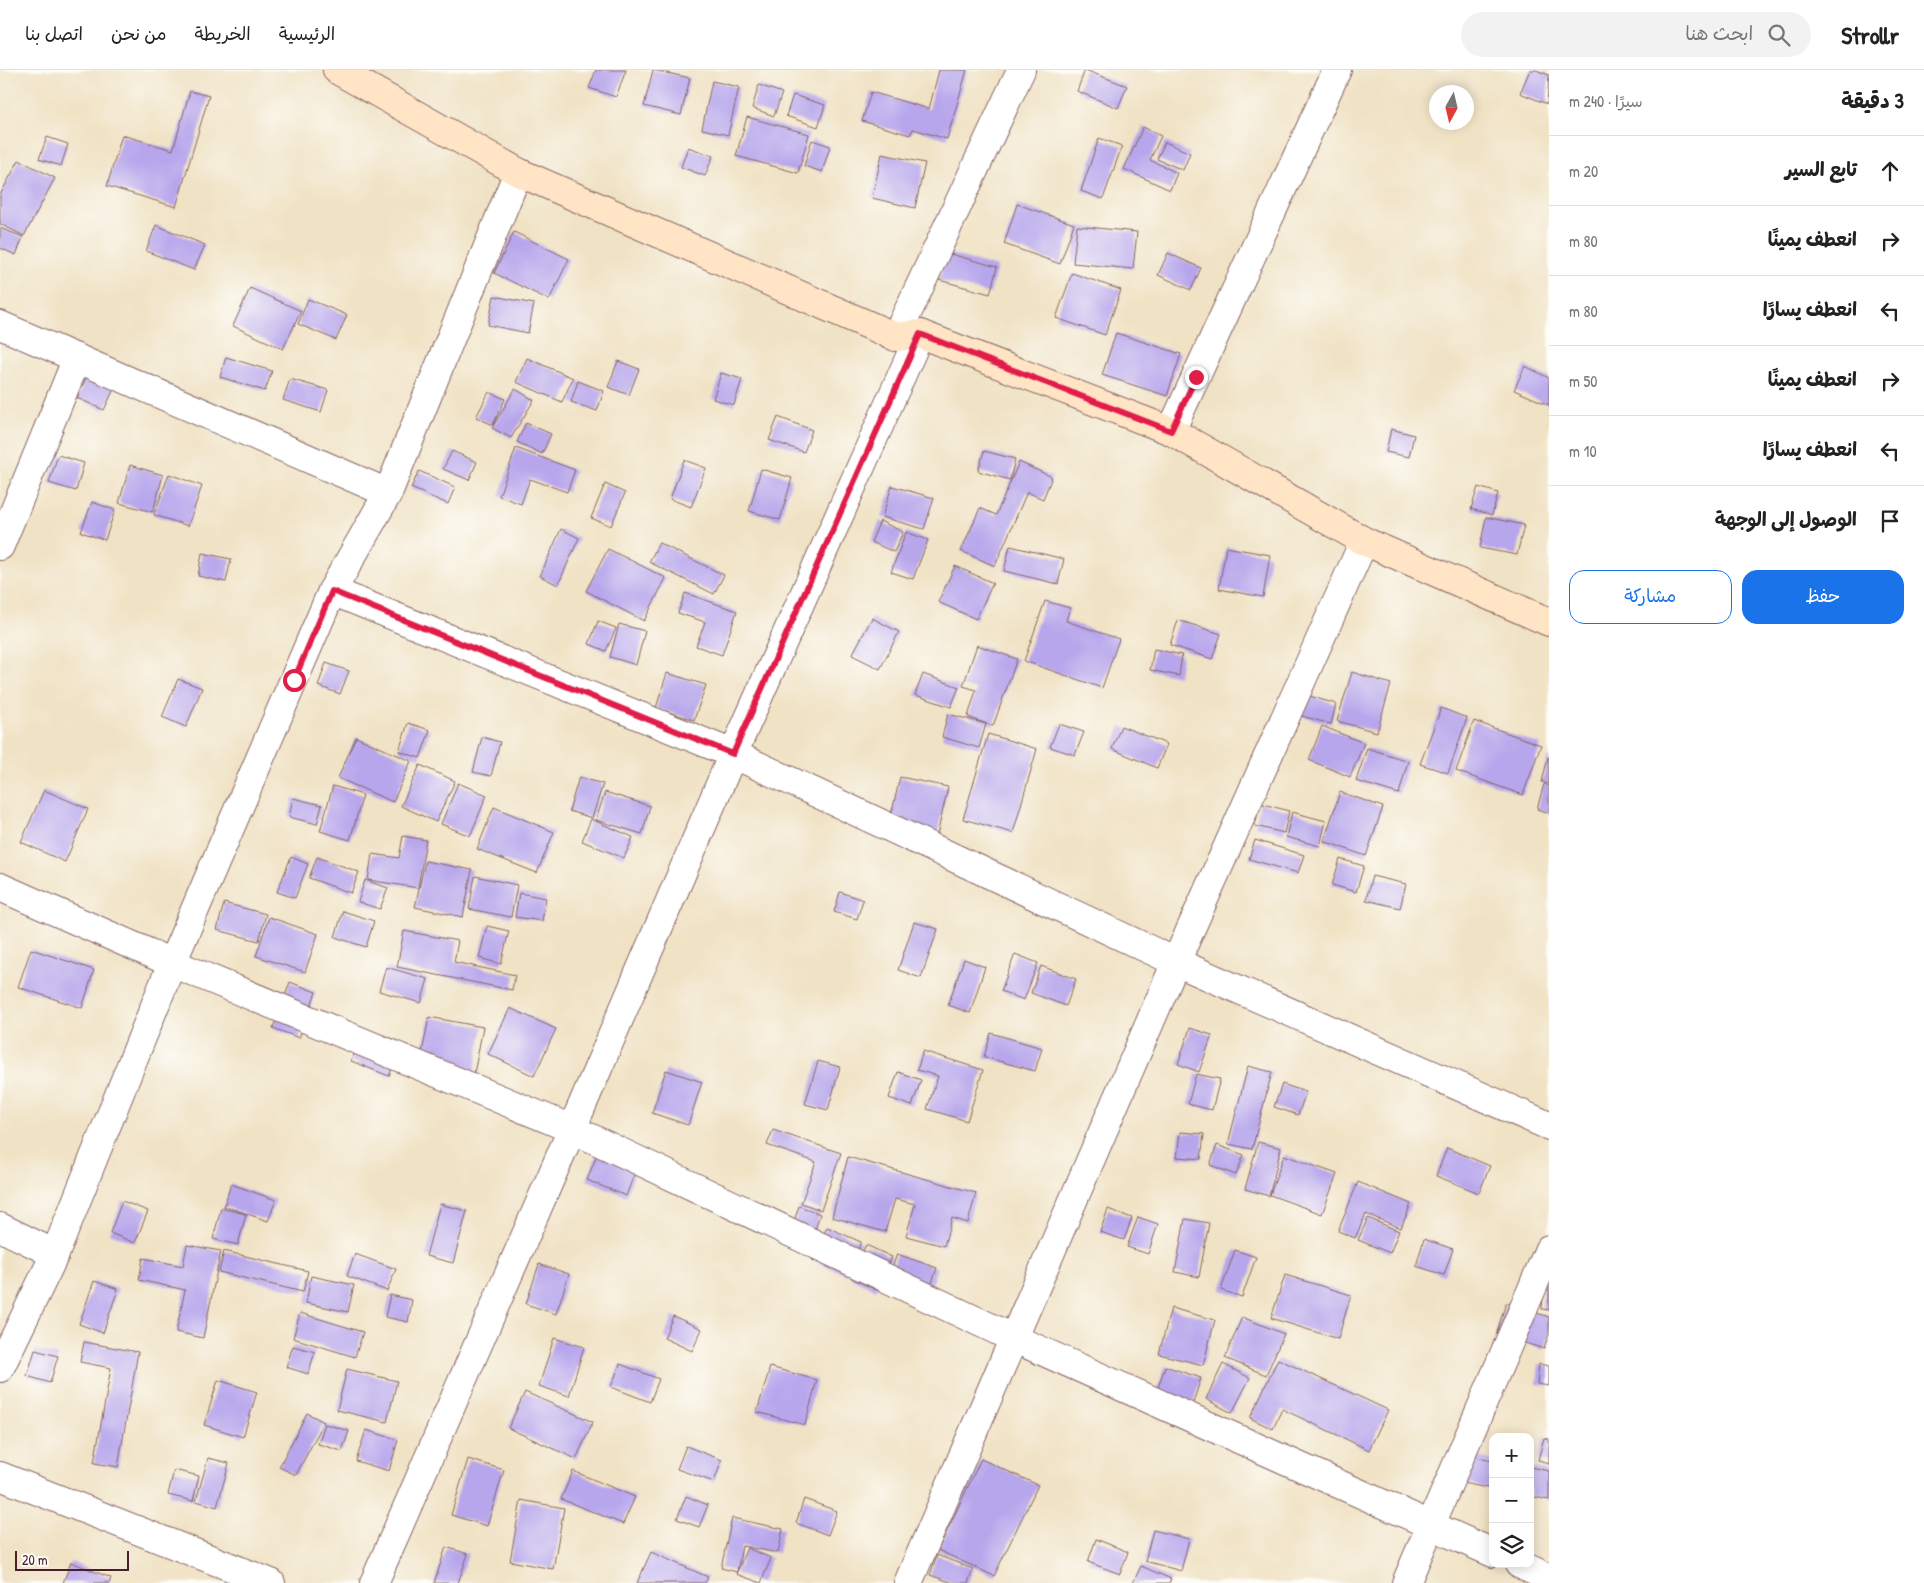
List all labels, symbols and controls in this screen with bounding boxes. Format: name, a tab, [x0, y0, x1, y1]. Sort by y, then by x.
search box	[1461, 12, 1811, 57]
text: Strollr	[1841, 19, 1899, 51]
text: ابحث هنا	[1685, 20, 1753, 46]
text: اتصل بنا	[25, 21, 83, 46]
text: من نحن	[111, 21, 167, 46]
text: الخريطة	[195, 21, 251, 46]
text: الرئيسية	[279, 21, 335, 46]
icon: search	[1765, 21, 1793, 49]
north arrow	[1429, 85, 1474, 130]
text: 3 دقيقة	[1841, 86, 1904, 115]
text: سيرًا · 240 m	[1569, 90, 1643, 112]
text: تابع السير	[1785, 156, 1857, 182]
icon: ahead	[1876, 157, 1904, 185]
text: 20 m	[1569, 160, 1598, 182]
text: انعطف يمينًا	[1768, 226, 1857, 252]
icon: right	[1876, 227, 1904, 255]
text: 80 m	[1569, 230, 1598, 252]
text: انعطف يسارًا	[1763, 296, 1857, 322]
icon: left	[1876, 297, 1904, 325]
text: 80 m	[1569, 300, 1598, 322]
route end	[1185, 366, 1208, 389]
text: انعطف يمينًا	[1768, 366, 1857, 392]
icon: right	[1876, 367, 1904, 395]
text: 50 m	[1569, 370, 1598, 392]
text: انعطف يسارًا	[1763, 436, 1857, 462]
icon: left	[1876, 437, 1904, 465]
text: 10 m	[1569, 440, 1597, 462]
text: الوصول إلى الوجهة	[1715, 506, 1857, 532]
icon: arrive	[1876, 507, 1904, 535]
button: مشاركة	[1569, 570, 1732, 624]
button: حفظ	[1742, 570, 1904, 624]
route start	[283, 669, 306, 692]
map controls	[1489, 1433, 1534, 1568]
button: +	[1489, 1433, 1534, 1478]
button: −	[1489, 1478, 1534, 1523]
button: layers	[1489, 1523, 1534, 1568]
scale bar	[15, 1548, 129, 1571]
text: 20 m	[22, 1550, 48, 1569]

